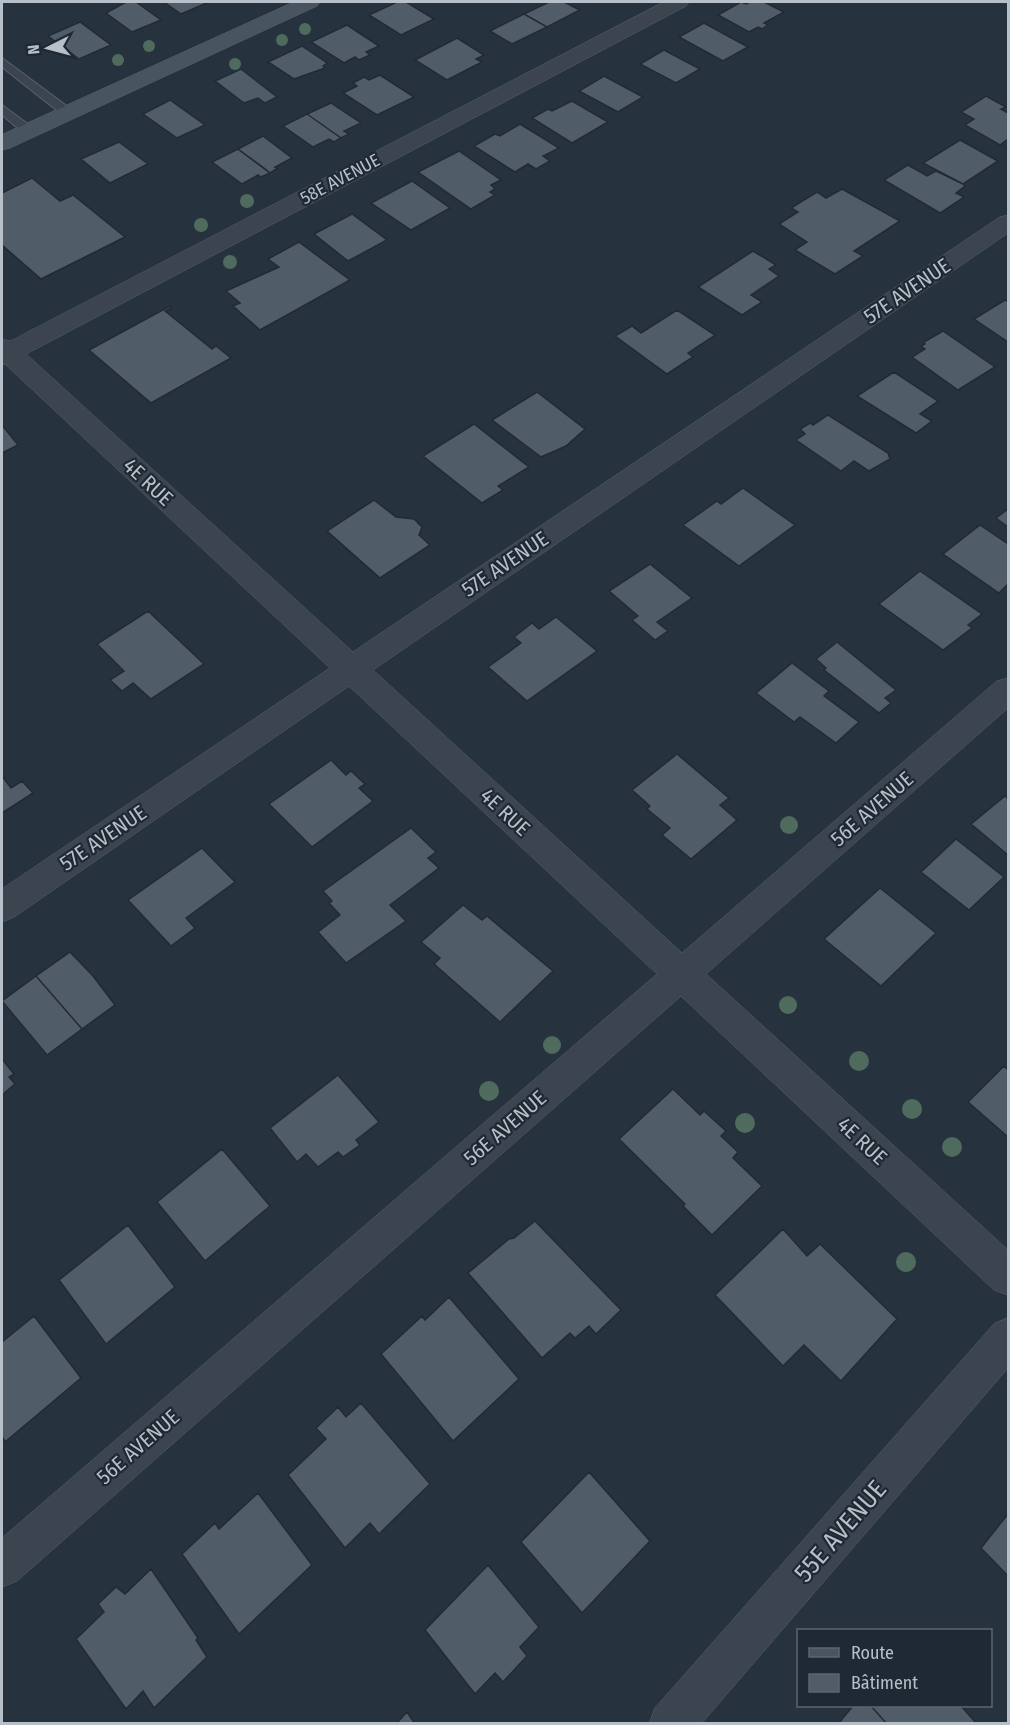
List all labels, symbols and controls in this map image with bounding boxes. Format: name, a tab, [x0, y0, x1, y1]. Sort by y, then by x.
north arrow	[18, 18, 78, 78]
text: N	[24, 44, 44, 55]
street label: 58E AVENUE	[297, 149, 383, 209]
street label: 57E AVENUE	[859, 253, 955, 329]
street label: 4E RUE	[118, 453, 178, 512]
street label: 57E AVENUE	[457, 526, 553, 602]
street label: 56E AVENUE	[825, 766, 919, 852]
street label: 4E RUE	[475, 783, 535, 842]
street label: 57E AVENUE	[55, 800, 151, 876]
street label: 56E AVENUE	[458, 1085, 552, 1171]
street label: 4E RUE	[832, 1112, 892, 1171]
street label: 56E AVENUE	[91, 1404, 185, 1490]
street label: 55E AVENUE	[788, 1474, 893, 1588]
legend	[797, 1629, 992, 1707]
text: Route	[851, 1642, 894, 1664]
text: Bâtiment	[851, 1672, 918, 1694]

